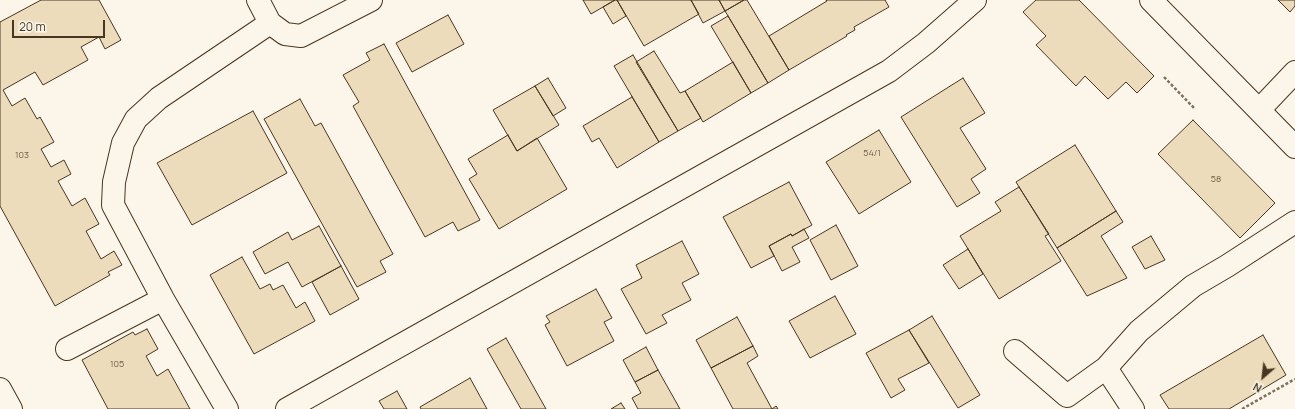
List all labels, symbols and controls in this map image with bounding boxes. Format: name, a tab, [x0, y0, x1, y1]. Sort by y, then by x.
scale bar	[14, 12, 107, 38]
text: 20 m	[19, 18, 46, 35]
house number: 54/1	[863, 148, 881, 158]
house number: 103	[15, 150, 29, 160]
house number: 58	[1211, 174, 1221, 184]
north arrow	[1243, 357, 1283, 397]
house number: 105	[110, 359, 124, 369]
text: N	[1250, 380, 1264, 397]

